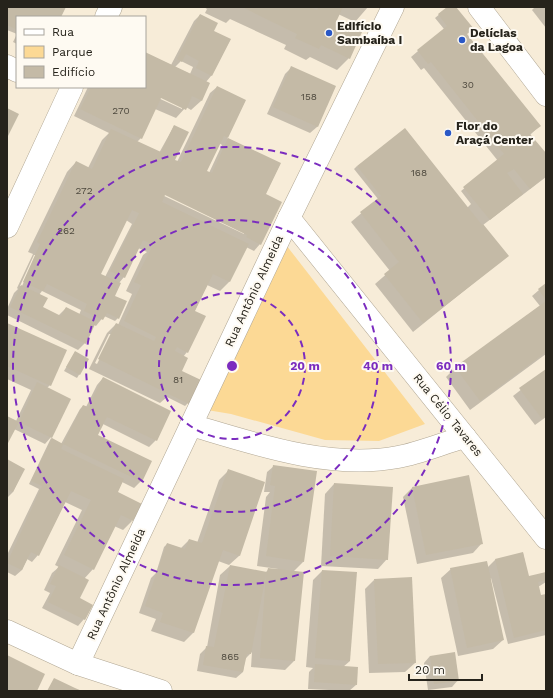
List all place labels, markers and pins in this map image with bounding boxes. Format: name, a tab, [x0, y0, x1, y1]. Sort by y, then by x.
place label: Edifício Sambaíba I	[337, 19, 402, 47]
place label: Delícias da Lagoa	[470, 26, 523, 54]
marker: Edifício Sambaíba I	[324, 28, 334, 38]
marker: Delícias da Lagoa	[457, 35, 467, 45]
place label: Flor do Araçá Center	[456, 119, 534, 147]
marker: Flor do Araçá Center	[443, 128, 453, 138]
centre of rings	[225, 359, 239, 373]

